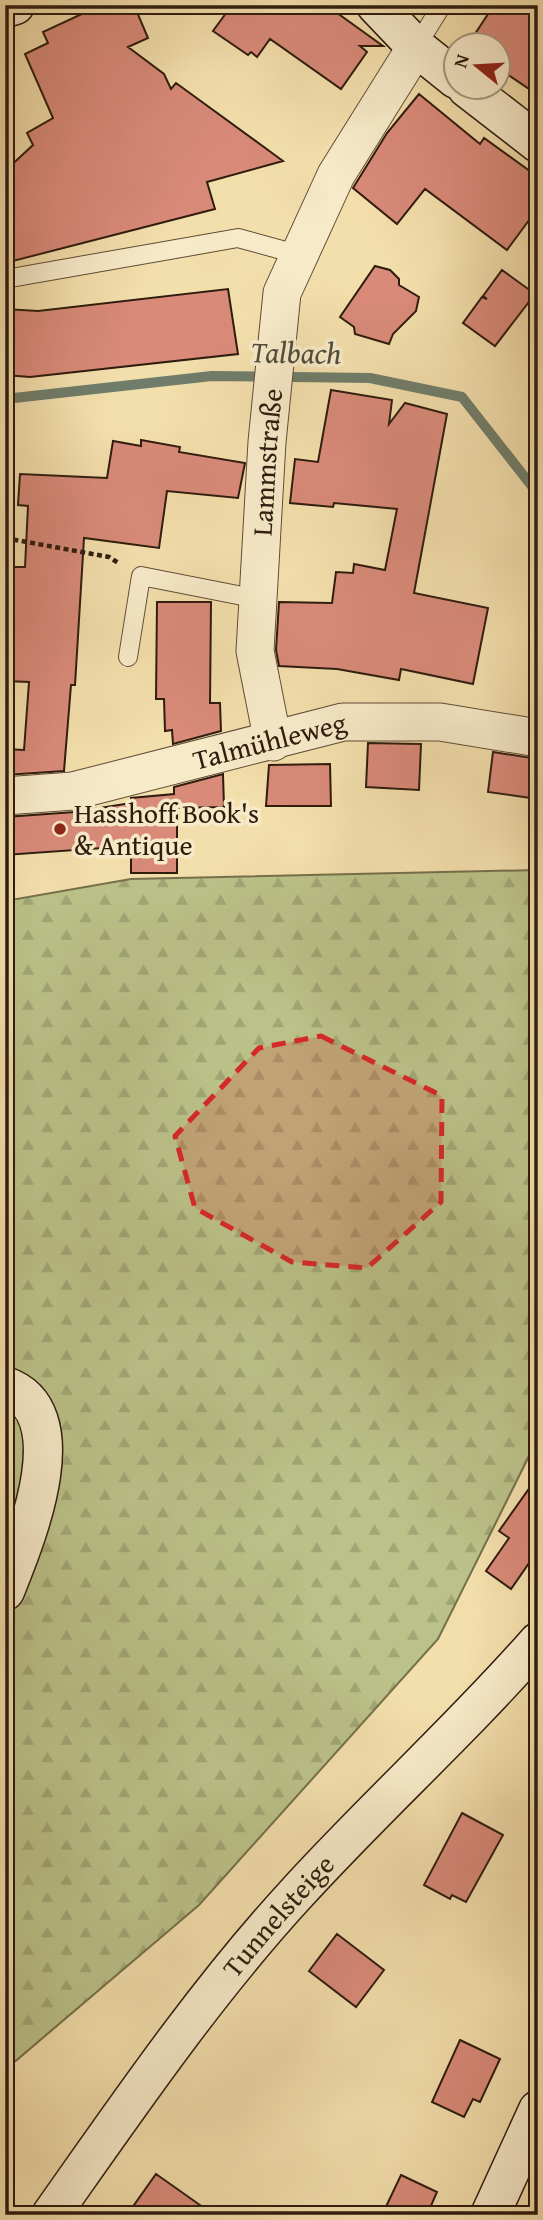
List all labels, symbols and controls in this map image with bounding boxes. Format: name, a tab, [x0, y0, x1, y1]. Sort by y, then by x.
north arrow	[442, 32, 512, 102]
text: N	[446, 50, 476, 71]
water label: Talbach	[250, 329, 342, 375]
street label: Lammstraße	[241, 386, 292, 537]
street label: Talmühleweg	[188, 701, 351, 780]
place label: Hasshoff Book's & Antique	[74, 792, 259, 865]
marker: Hasshoff Book's & Antique	[52, 821, 68, 837]
street label: Tunnelsteige	[212, 1844, 343, 1986]

